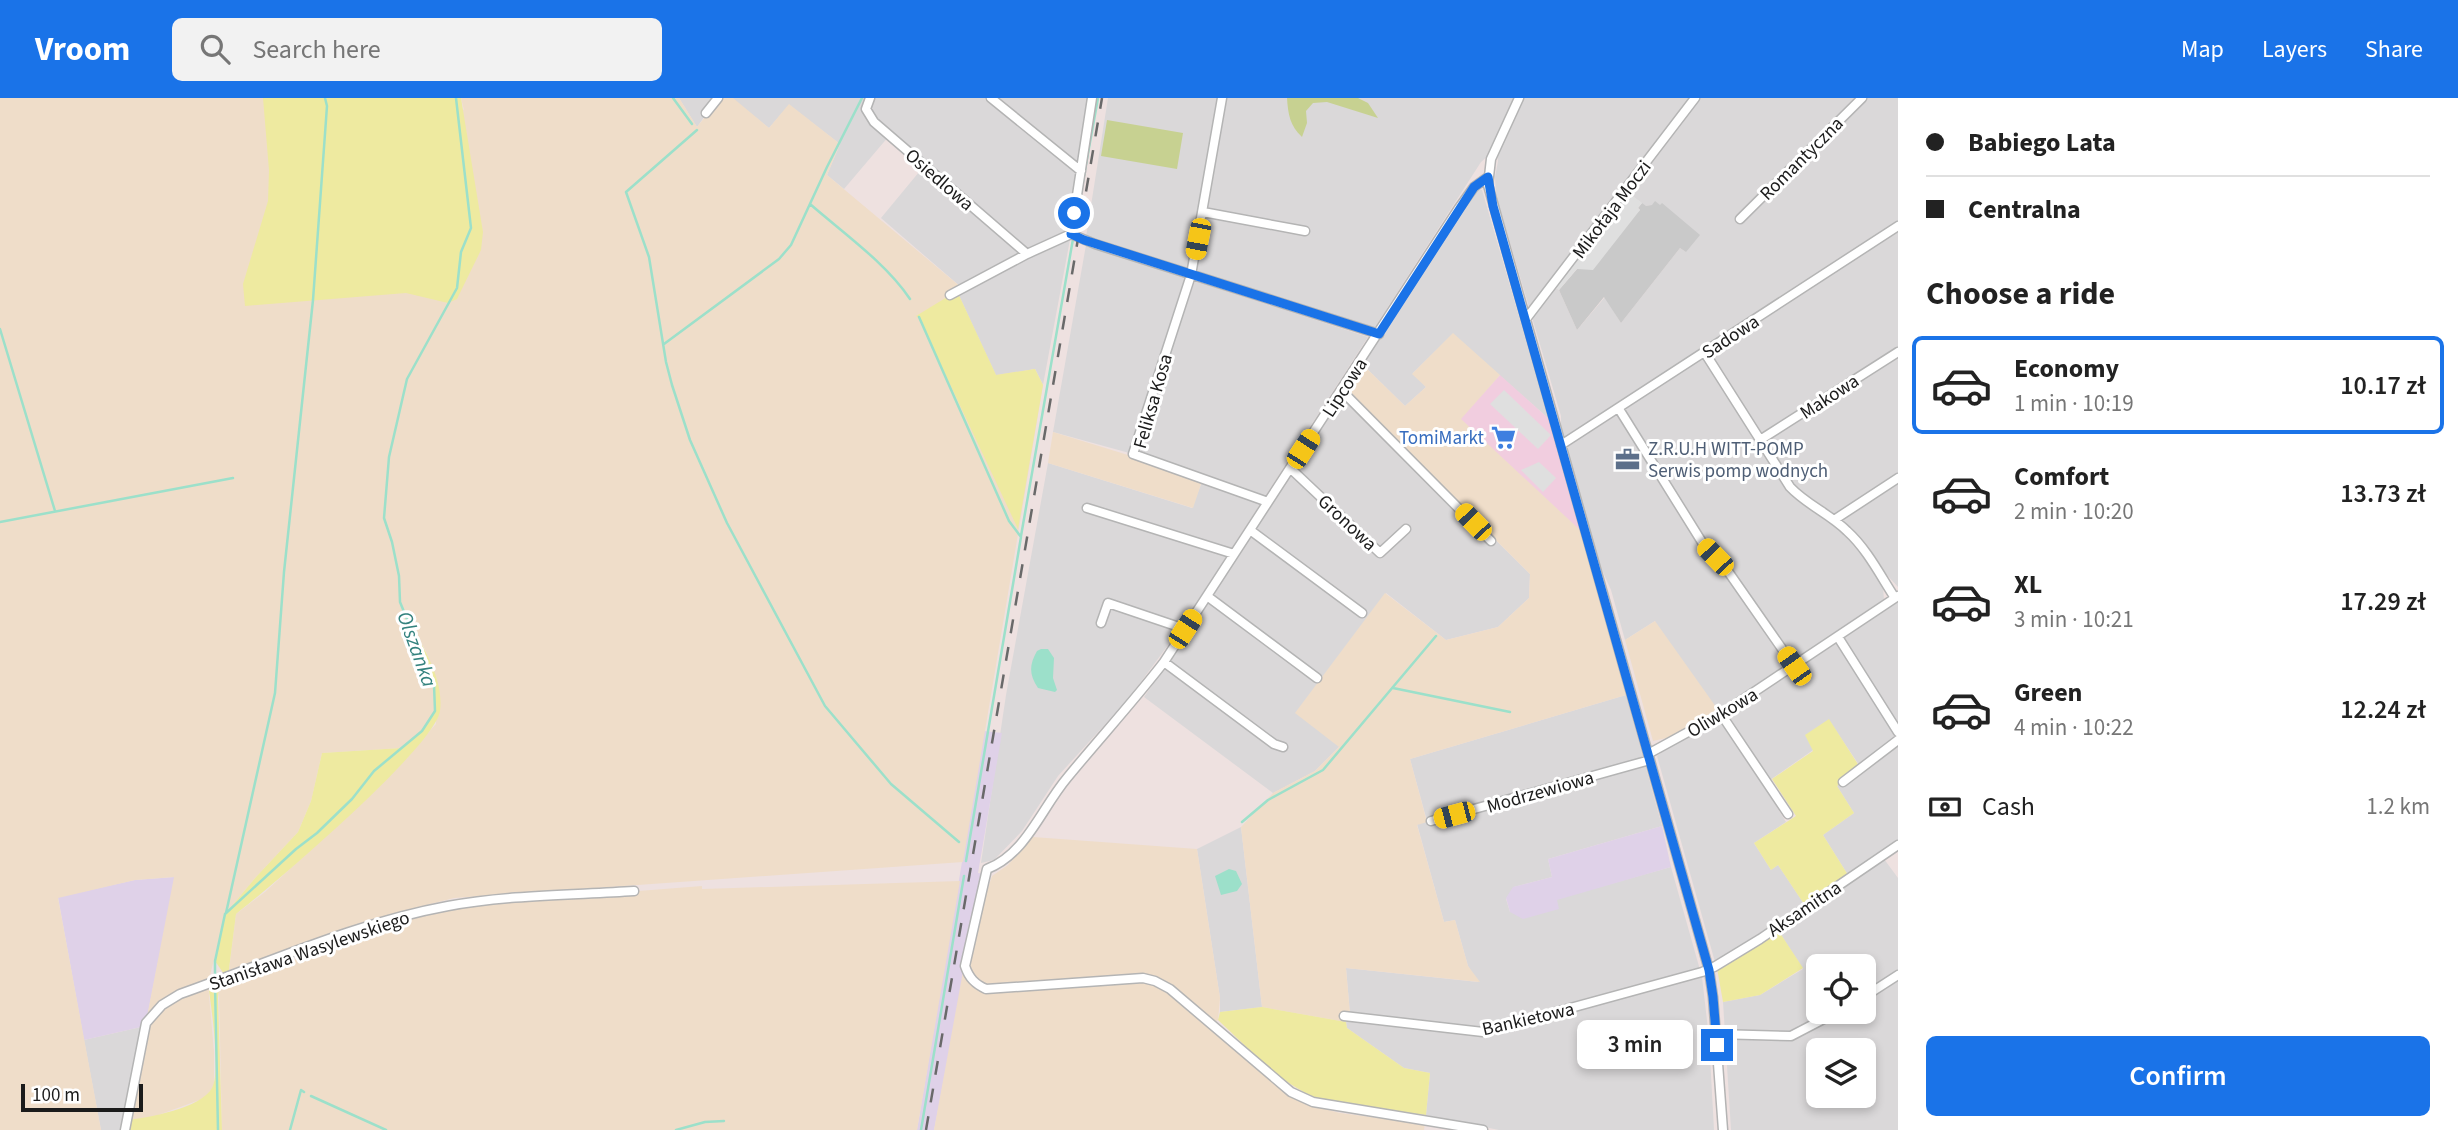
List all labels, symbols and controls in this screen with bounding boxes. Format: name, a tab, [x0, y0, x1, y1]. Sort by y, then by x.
search box	[172, 18, 662, 81]
text: Vroom	[35, 26, 130, 73]
icon: search	[196, 30, 234, 68]
text: Search here	[252, 31, 381, 68]
text: Map	[2181, 32, 2224, 67]
text: Layers	[2262, 32, 2327, 67]
text: Share	[2365, 32, 2423, 67]
street label: Romantyczna	[1754, 111, 1850, 207]
text: Babiego Lata	[1968, 124, 2116, 161]
street label: Osiedlowa	[899, 143, 979, 218]
street label: Mikołaja Moczi	[1566, 155, 1658, 265]
text: Centralna	[1968, 191, 2081, 228]
route start	[1058, 197, 1090, 229]
car	[1184, 216, 1213, 262]
text: Choose a ride	[1926, 271, 2115, 317]
street label: Sadowa	[1697, 309, 1765, 366]
text: Economy	[2014, 350, 2119, 387]
street label: Feliksa Kosa	[1127, 351, 1180, 452]
street label: Lipcowa	[1316, 353, 1375, 423]
icon: car	[1930, 354, 1993, 417]
text: 10.17 zł	[2340, 367, 2426, 404]
street label: Makowa	[1795, 368, 1865, 426]
text: 1 min · 10:19	[2014, 387, 2134, 420]
supermarket icon: TomiMarkt	[1490, 423, 1518, 451]
place label: TomiMarkt	[1399, 425, 1485, 452]
car	[1283, 426, 1324, 472]
place label: Z.R.U.H WITT-POMP Serwis pomp wodnych	[1648, 436, 1828, 485]
office icon: Z.R.U.H WITT-POMP Serwis pomp wodnych	[1614, 445, 1642, 473]
text: Comfort	[2014, 458, 2109, 495]
icon: car	[1930, 462, 1993, 525]
text: 13.73 zł	[2340, 475, 2426, 512]
street label: Gronowa	[1311, 489, 1383, 558]
text: 2 min · 10:20	[2014, 495, 2134, 528]
car	[1451, 500, 1496, 544]
car	[1693, 535, 1738, 579]
text: XL	[2014, 566, 2042, 603]
icon: car	[1930, 570, 1993, 633]
text: 17.29 zł	[2340, 583, 2426, 620]
text: 3 min · 10:21	[2014, 603, 2134, 636]
car	[1165, 606, 1206, 652]
water label: Olszanka	[389, 607, 445, 691]
car	[1774, 643, 1815, 689]
text: Green	[2014, 674, 2082, 711]
icon: car	[1930, 678, 1993, 741]
street label: Oliwkowa	[1682, 682, 1763, 745]
text: 12.24 zł	[2340, 691, 2426, 728]
text: 4 min · 10:22	[2014, 711, 2134, 744]
street label: Modrzewiowa	[1484, 764, 1597, 821]
icon: cash	[1926, 788, 1964, 826]
text: Cash	[1982, 788, 2035, 825]
text: 1.2 km	[2366, 790, 2430, 823]
car	[1431, 799, 1478, 831]
street label: Aksamitna	[1762, 875, 1847, 944]
street label: Stanisława Wasylewskiego	[206, 904, 413, 998]
map controls	[1806, 954, 1876, 1108]
button: locate	[1806, 954, 1876, 1024]
street label: Bankietowa	[1480, 996, 1577, 1043]
callout: 3 min	[1577, 1020, 1692, 1070]
text: 3 min	[1608, 1028, 1662, 1061]
route end	[1701, 1029, 1733, 1061]
button: Confirm	[1926, 1036, 2430, 1116]
button: layers	[1806, 1038, 1876, 1108]
scale bar	[21, 1081, 144, 1113]
text: 100 m	[32, 1082, 80, 1109]

